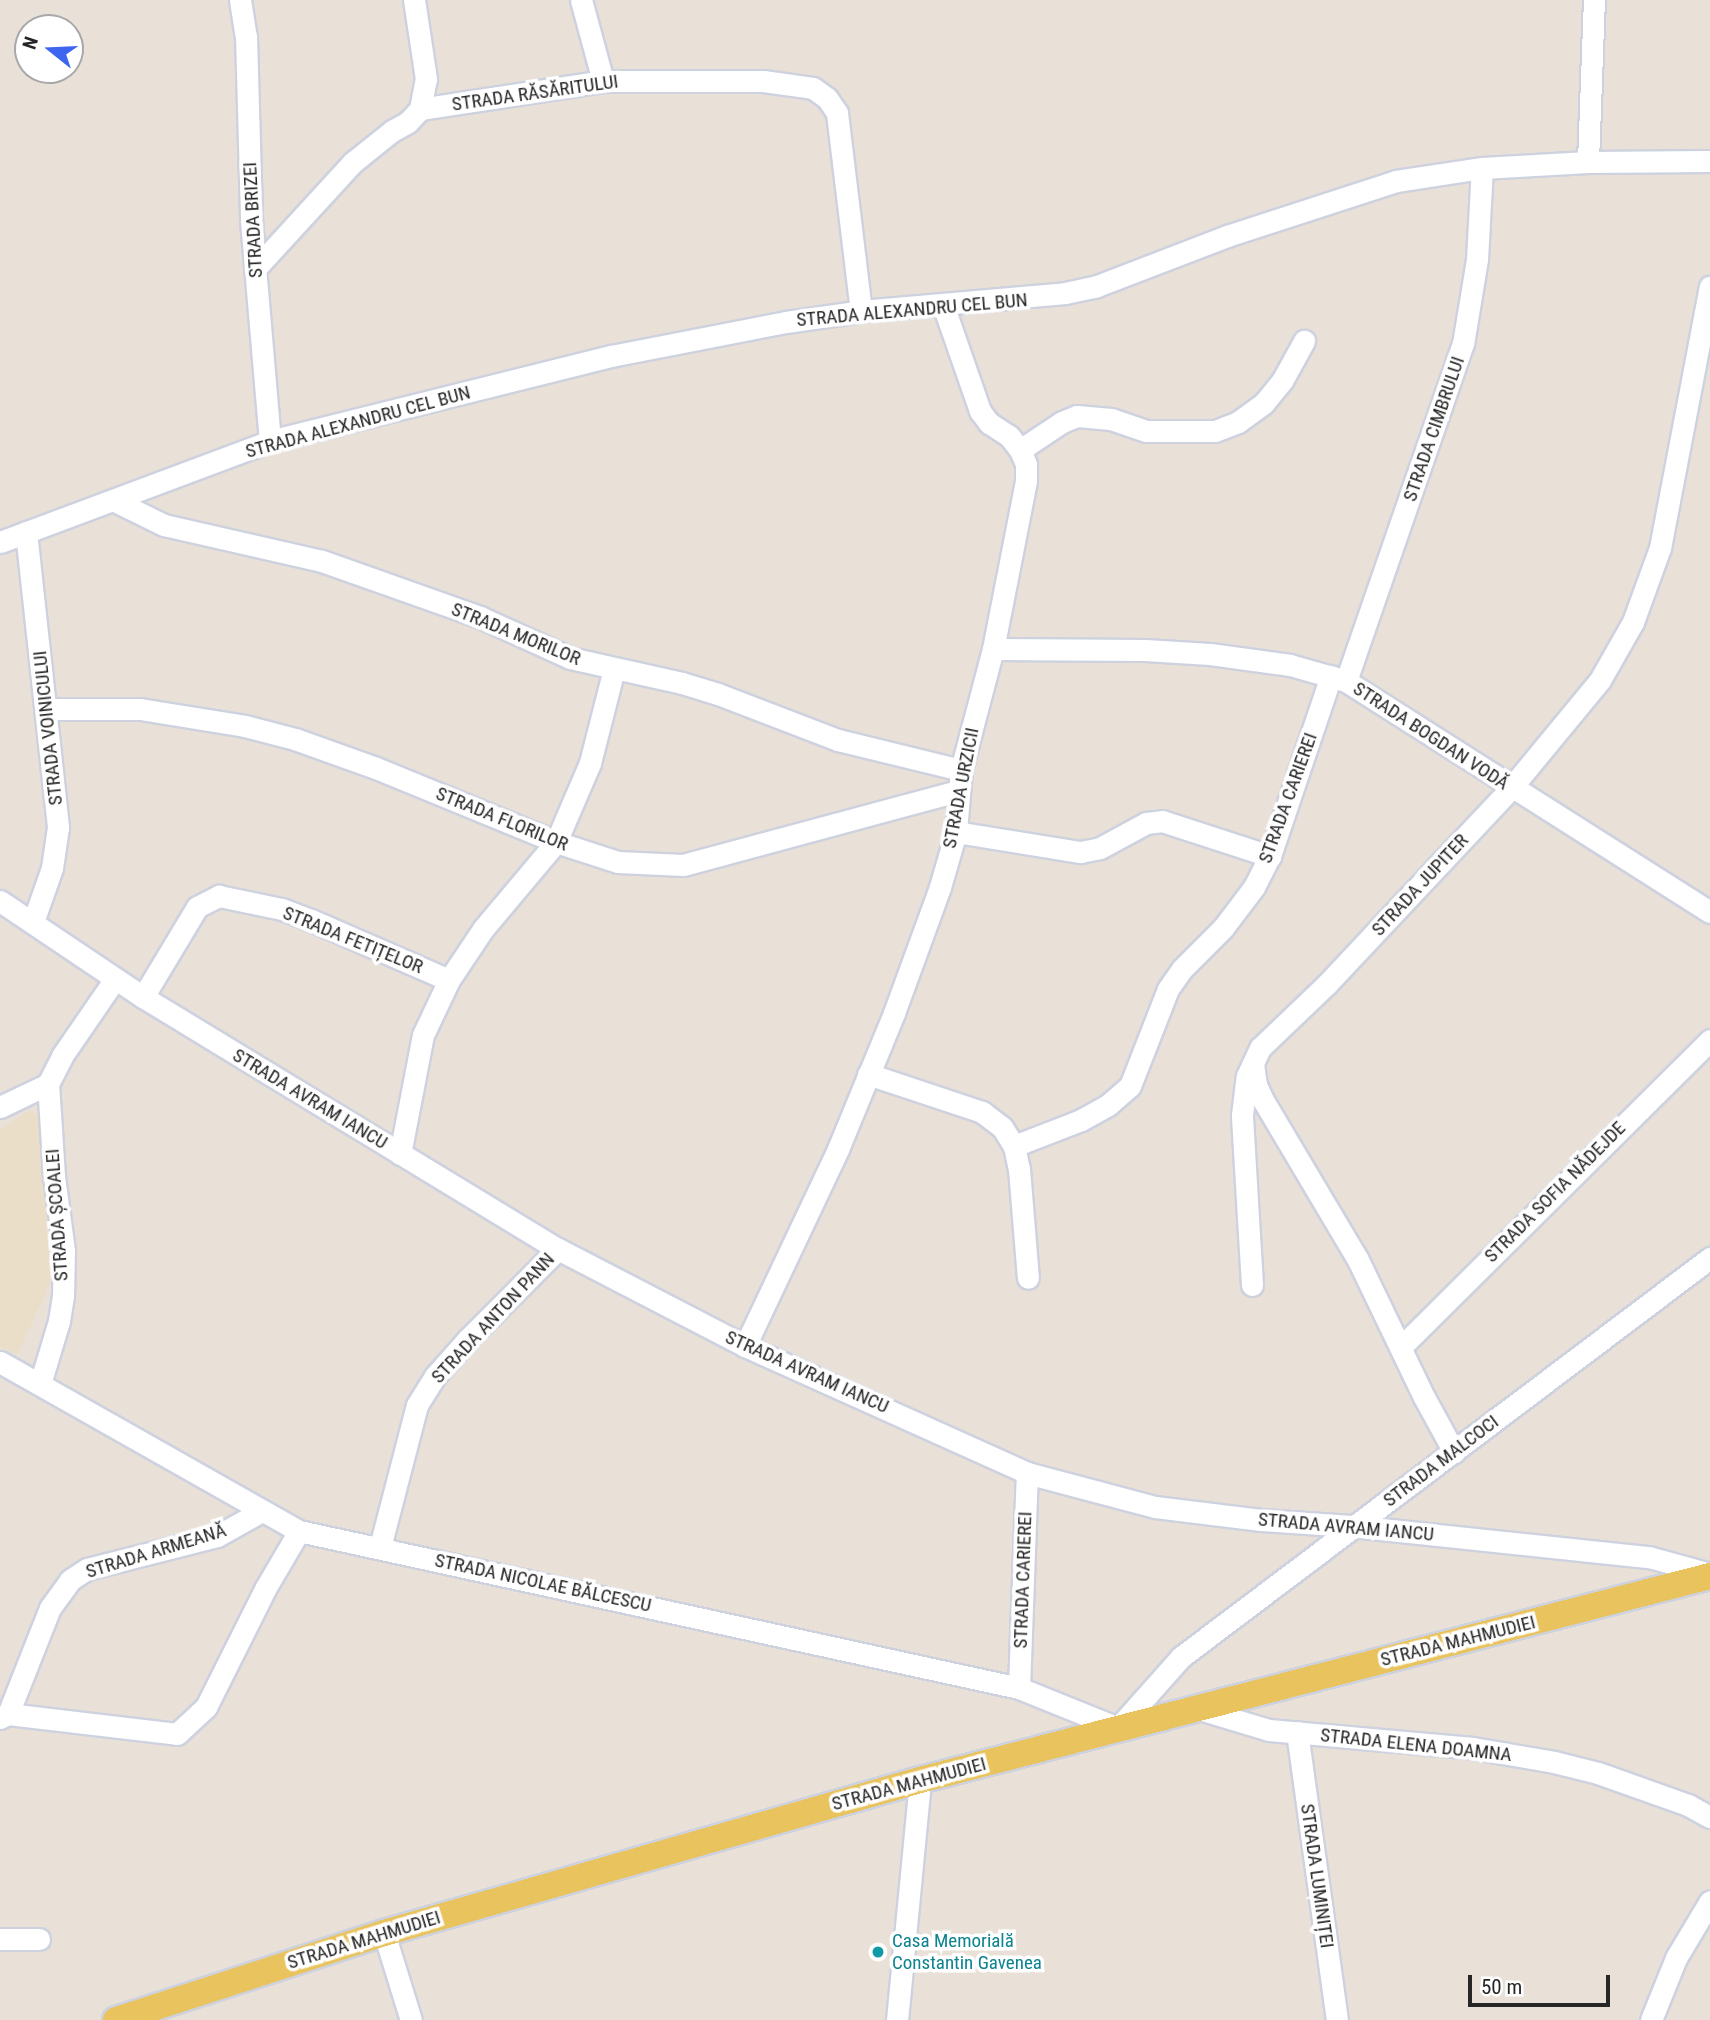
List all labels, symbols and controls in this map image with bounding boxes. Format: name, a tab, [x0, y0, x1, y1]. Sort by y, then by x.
north arrow	[14, 14, 84, 84]
text: N	[18, 34, 43, 52]
street label: STRADA RĂSĂRITULUI	[450, 70, 620, 116]
street label: STRADA BRIZEI	[239, 161, 267, 279]
street label: STRADA ALEXANDRU CEL BUN	[796, 289, 1028, 331]
street label: STRADA CIMBRULUI	[1399, 354, 1469, 504]
street label: STRADA ALEXANDRU CEL BUN	[243, 381, 473, 463]
street label: STRADA MORILOR	[448, 598, 584, 670]
street label: STRADA VOINICULUI	[29, 650, 67, 806]
street label: STRADA BOGDAN VODĂ	[1349, 677, 1513, 795]
street label: STRADA URZICII	[938, 726, 984, 850]
street label: STRADA CARIEREI	[1254, 730, 1322, 866]
street label: STRADA FLORILOR	[433, 782, 571, 856]
street label: STRADA JUPITER	[1367, 829, 1473, 941]
street label: STRADA FETIȚELOR	[280, 901, 426, 979]
street label: STRADA AVRAM IANCU	[229, 1044, 391, 1154]
street label: STRADA SOFIA NĂDEJDE	[1480, 1117, 1630, 1267]
street label: STRADA ȘCOALEI	[41, 1148, 73, 1282]
street label: STRADA ANTON PANN	[427, 1248, 559, 1388]
street label: STRADA AVRAM IANCU	[722, 1326, 892, 1418]
street label: STRADA MALCOCI	[1379, 1410, 1503, 1512]
street label: STRADA AVRAM IANCU	[1257, 1508, 1435, 1546]
street label: STRADA CARIEREI	[1009, 1511, 1037, 1649]
street label: STRADA ARMEANĂ	[83, 1519, 229, 1583]
street label: STRADA NICOLAE BĂLCESCU	[433, 1549, 653, 1617]
street label: STRADA MAHMUDIEI	[1378, 1611, 1538, 1671]
street label: STRADA ELENA DOAMNA	[1319, 1724, 1513, 1766]
street label: STRADA MAHMUDIEI	[829, 1752, 989, 1816]
street label: STRADA LUMINIȚEI	[1296, 1802, 1338, 1950]
street label: STRADA MAHMUDIEI	[285, 1906, 443, 1974]
place label: Casa Memorială Constantin Gavenea	[892, 1930, 1042, 1974]
marker: Casa Memorială Constantin Gavenea	[870, 1944, 886, 1960]
scale bar	[1472, 1960, 1614, 2004]
text: 50 m	[1481, 1975, 1522, 1999]

